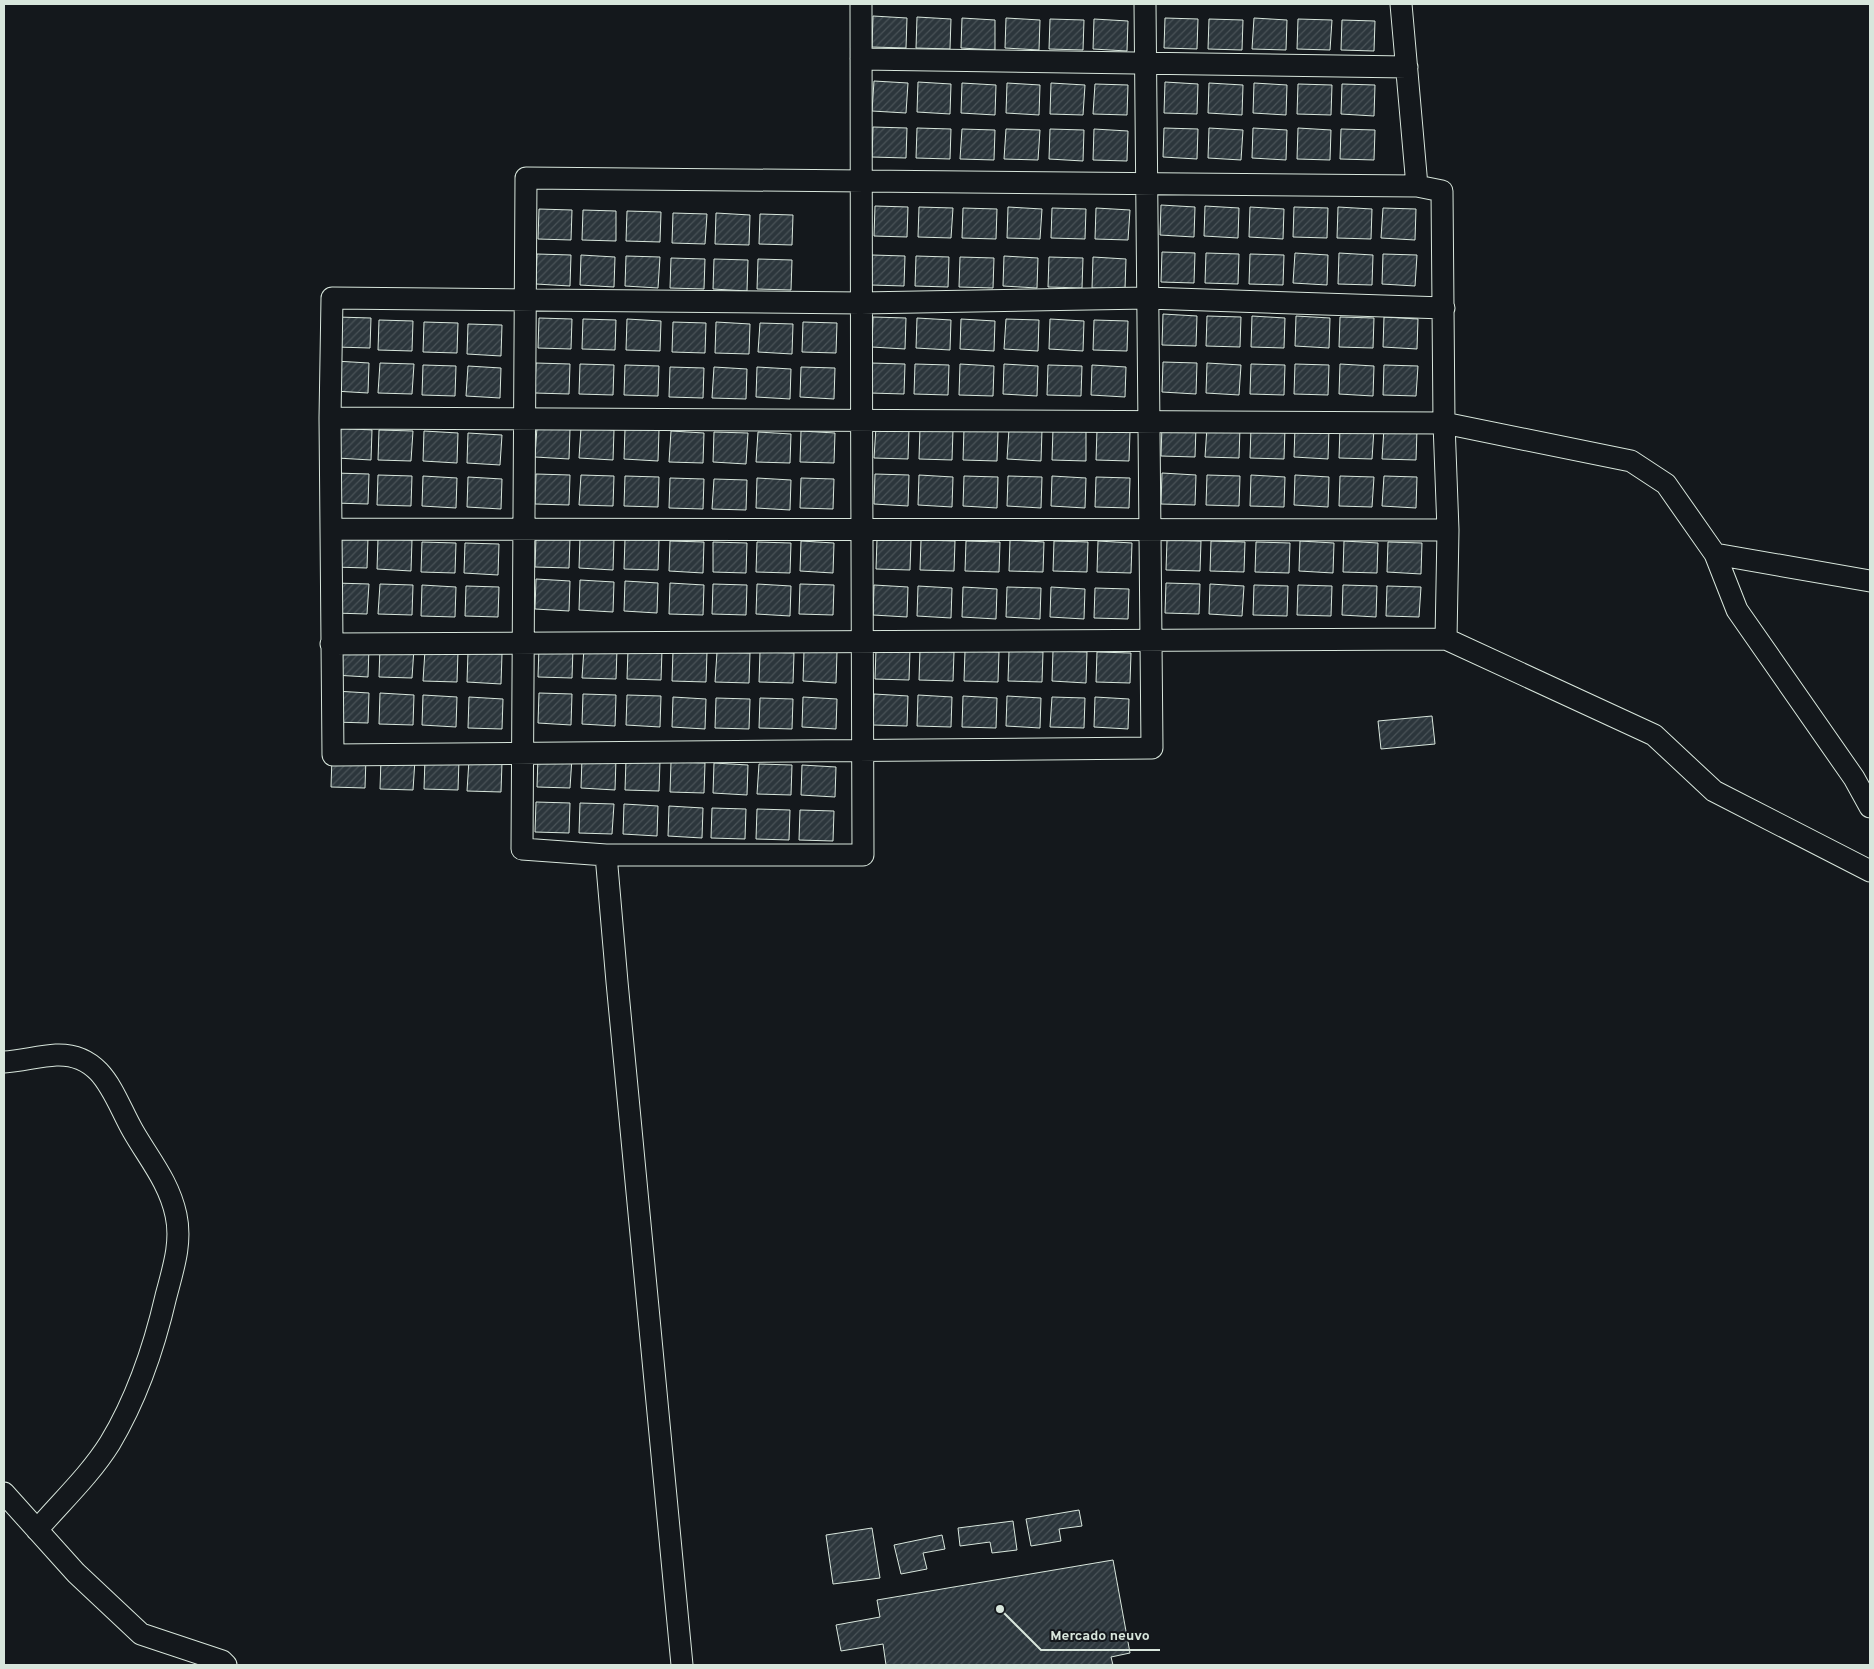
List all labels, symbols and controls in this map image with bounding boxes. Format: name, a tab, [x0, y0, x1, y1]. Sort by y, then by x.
callout: Mercado neuvo	[1041, 1621, 1160, 1650]
text: Mercado neuvo	[1050, 1628, 1150, 1645]

